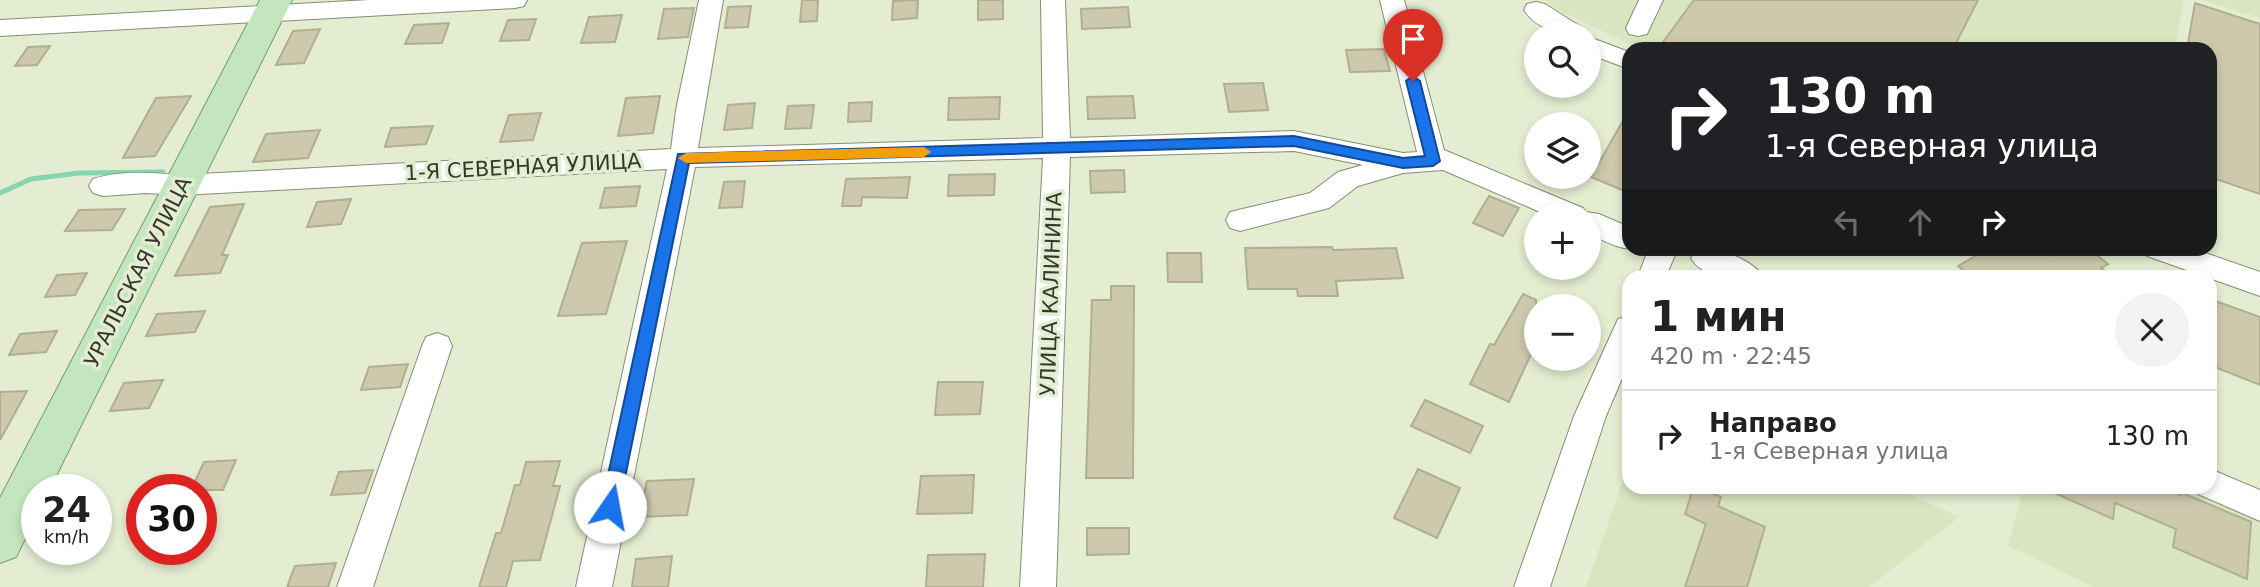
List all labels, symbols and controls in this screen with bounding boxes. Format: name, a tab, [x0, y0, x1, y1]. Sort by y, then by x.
pin	[1383, 9, 1443, 81]
icon: arrive	[1394, 20, 1432, 58]
map controls	[1524, 21, 1601, 371]
button: search	[1524, 21, 1601, 98]
text: 130 m	[1765, 68, 1935, 125]
icon: right	[1650, 70, 1741, 161]
button: layers	[1524, 112, 1601, 189]
text: 1-я Северная улица	[1765, 127, 2099, 165]
street label: 1-Я СЕВЕРНАЯ УЛИЦА	[404, 149, 643, 185]
street label: УРАЛЬСКАЯ УЛИЦА	[80, 172, 197, 371]
street label: УЛИЦА КАЛИНИНА	[1035, 191, 1067, 396]
button: +	[1524, 203, 1601, 280]
icon: left	[1828, 203, 1866, 241]
icon: ahead	[1901, 203, 1939, 241]
icon: right	[1974, 203, 2012, 241]
text: 1 мин	[1650, 292, 1787, 341]
button: close	[2115, 293, 2189, 367]
button: −	[1524, 294, 1601, 371]
text: 420 m · 22:45	[1650, 343, 1812, 369]
text: Направо	[1709, 408, 1837, 438]
icon: right	[1650, 417, 1688, 455]
text: 130 m	[2106, 421, 2189, 451]
text: 1-я Северная улица	[1709, 438, 1949, 464]
position arrow	[573, 470, 647, 544]
speed limit sign: 30	[126, 474, 217, 565]
text: 24	[42, 490, 91, 530]
text: km/h	[44, 526, 89, 547]

